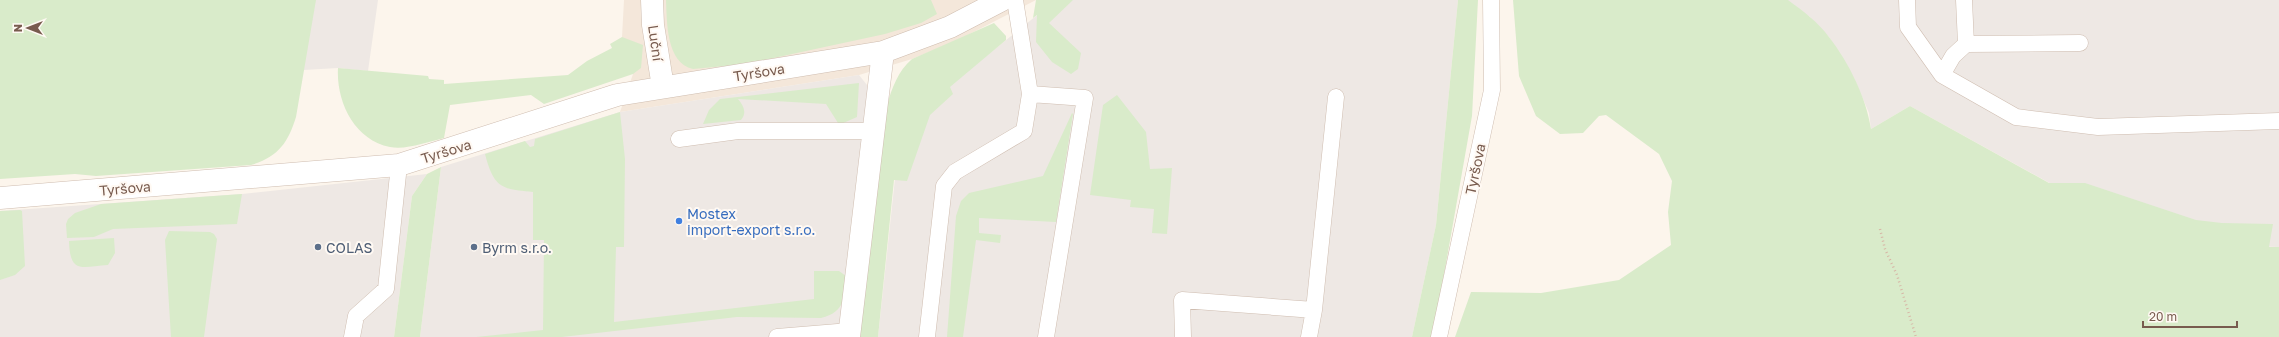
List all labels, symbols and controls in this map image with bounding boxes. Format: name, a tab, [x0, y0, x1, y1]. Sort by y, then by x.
north arrow	[8, 8, 48, 48]
text: N	[11, 24, 24, 32]
street label: Luční	[645, 24, 667, 63]
street label: Tyršova	[732, 60, 786, 84]
street label: Tyršova	[419, 135, 473, 167]
street label: Tyršova	[1461, 142, 1489, 196]
street label: Tyršova	[98, 177, 152, 199]
place label: Mostex import-export s.r.o.	[687, 205, 816, 238]
marker: Mostex import-export s.r.o.	[674, 216, 684, 226]
place label: COLAS	[326, 239, 373, 256]
place label: Byrm s.r.o.	[482, 239, 552, 256]
marker: COLAS	[313, 242, 323, 252]
marker: Byrm s.r.o.	[469, 242, 479, 252]
scale bar	[2143, 303, 2237, 329]
text: 20 m	[2149, 309, 2177, 324]

